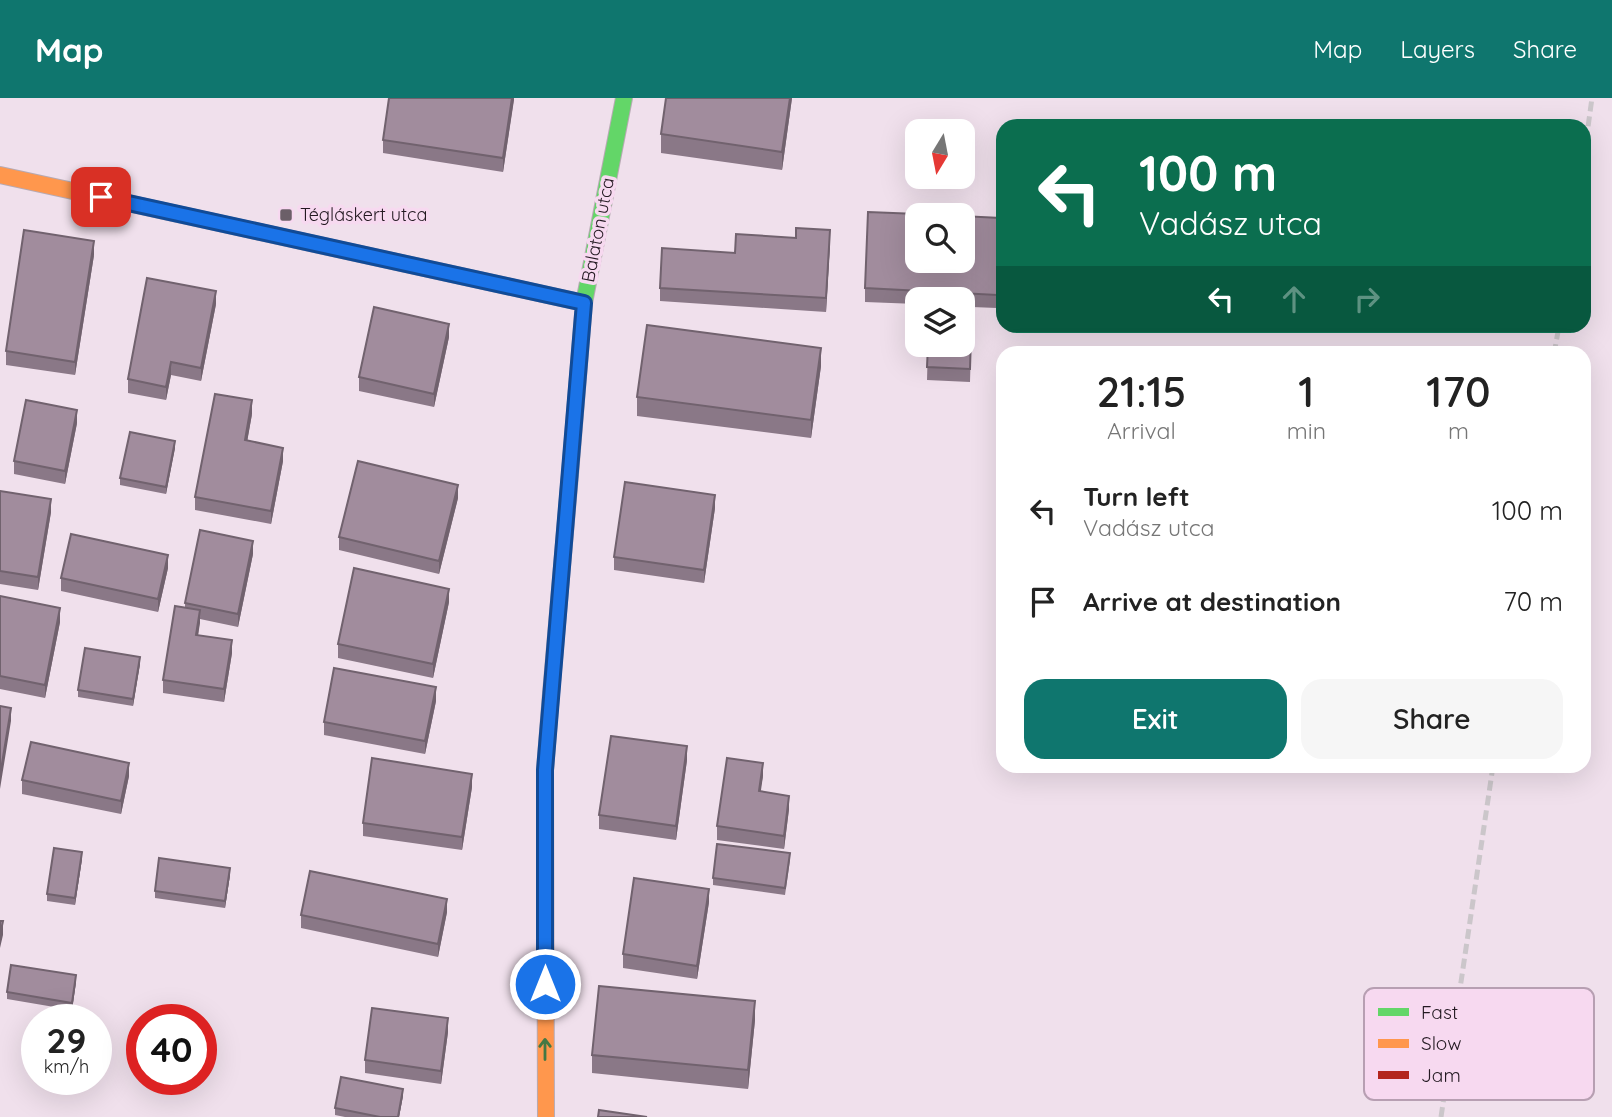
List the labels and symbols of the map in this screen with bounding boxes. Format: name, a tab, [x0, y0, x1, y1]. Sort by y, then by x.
north arrow	[905, 119, 975, 189]
pin	[71, 167, 131, 227]
street label: Balaton utca	[576, 175, 619, 284]
place label: Tégláskert utca	[300, 203, 427, 226]
marker: Tégláskert utca	[278, 207, 294, 223]
position arrow	[508, 947, 582, 1021]
legend	[1364, 988, 1594, 1100]
text: Fast	[1421, 1000, 1458, 1024]
speed limit sign: 40	[126, 1004, 217, 1095]
text: Slow	[1421, 1031, 1462, 1055]
one-way arrow	[538, 1038, 552, 1061]
text: Jam	[1421, 1063, 1461, 1087]

